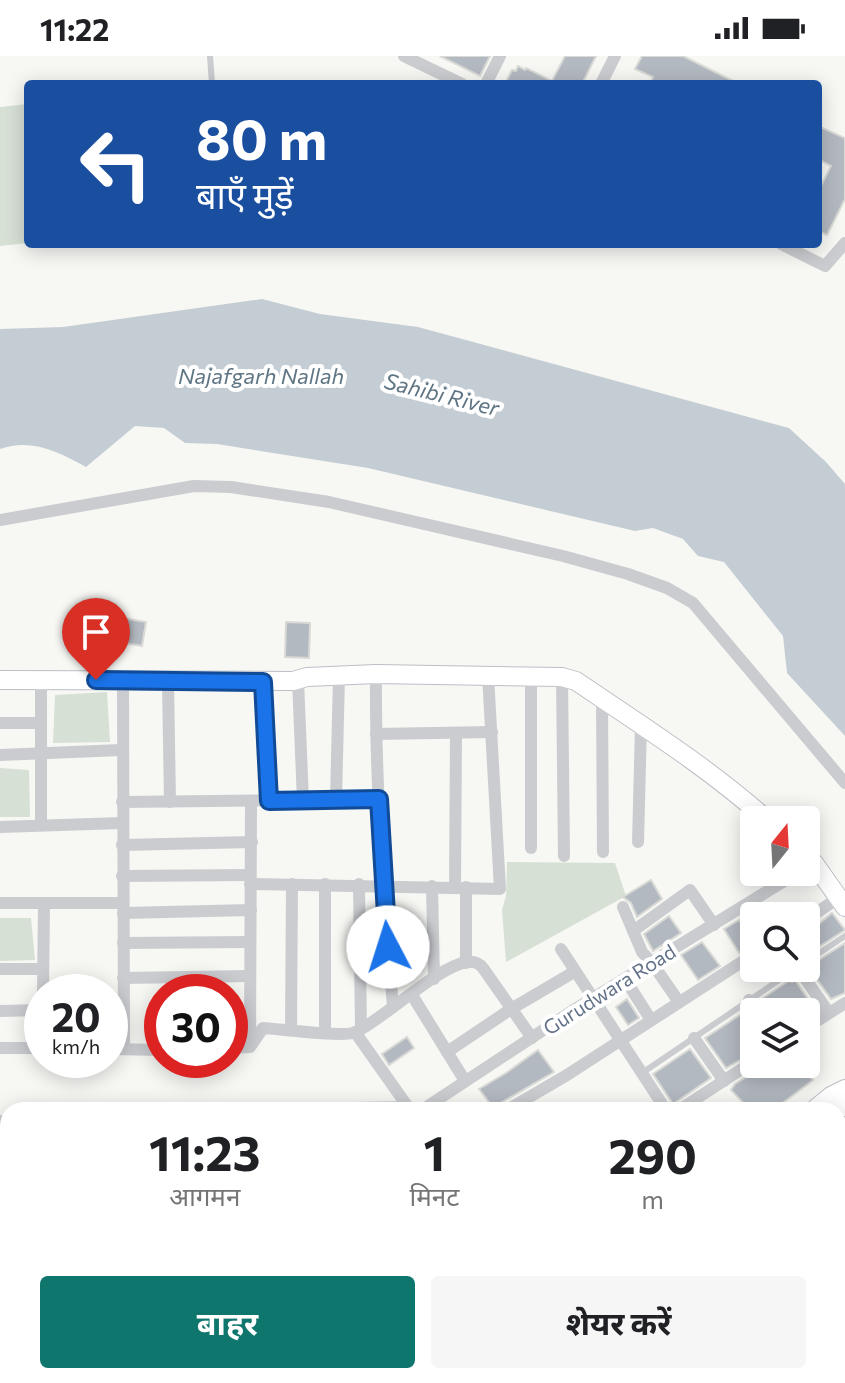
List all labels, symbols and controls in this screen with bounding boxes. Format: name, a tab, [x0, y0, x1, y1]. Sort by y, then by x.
text: 11:22	[40, 10, 109, 47]
text: 80 m	[196, 103, 327, 172]
icon: left	[64, 112, 168, 216]
text: बाएँ मुड़ें	[196, 172, 293, 216]
water label: Najafgarh Nallah	[178, 362, 344, 389]
water label: Sahibi River	[382, 367, 503, 422]
pin	[62, 598, 130, 680]
icon: arrive	[74, 610, 118, 654]
north arrow	[740, 806, 820, 886]
map controls	[740, 806, 820, 1078]
button: search	[740, 902, 820, 982]
position arrow	[346, 905, 430, 989]
street label: Gurudwara Road	[538, 939, 680, 1039]
speed limit sign: 30	[144, 974, 248, 1078]
text: 20	[51, 991, 101, 1040]
button: layers	[740, 998, 820, 1078]
text: km/h	[52, 1034, 100, 1058]
text: 11:23	[149, 1122, 260, 1181]
text: 1	[424, 1122, 445, 1181]
text: 290	[608, 1125, 697, 1184]
text: आगमन	[169, 1180, 240, 1211]
text: मिनट	[410, 1180, 459, 1211]
text: m	[641, 1183, 664, 1214]
button: बाहर	[40, 1276, 415, 1368]
button: शेयर करें	[431, 1276, 806, 1368]

